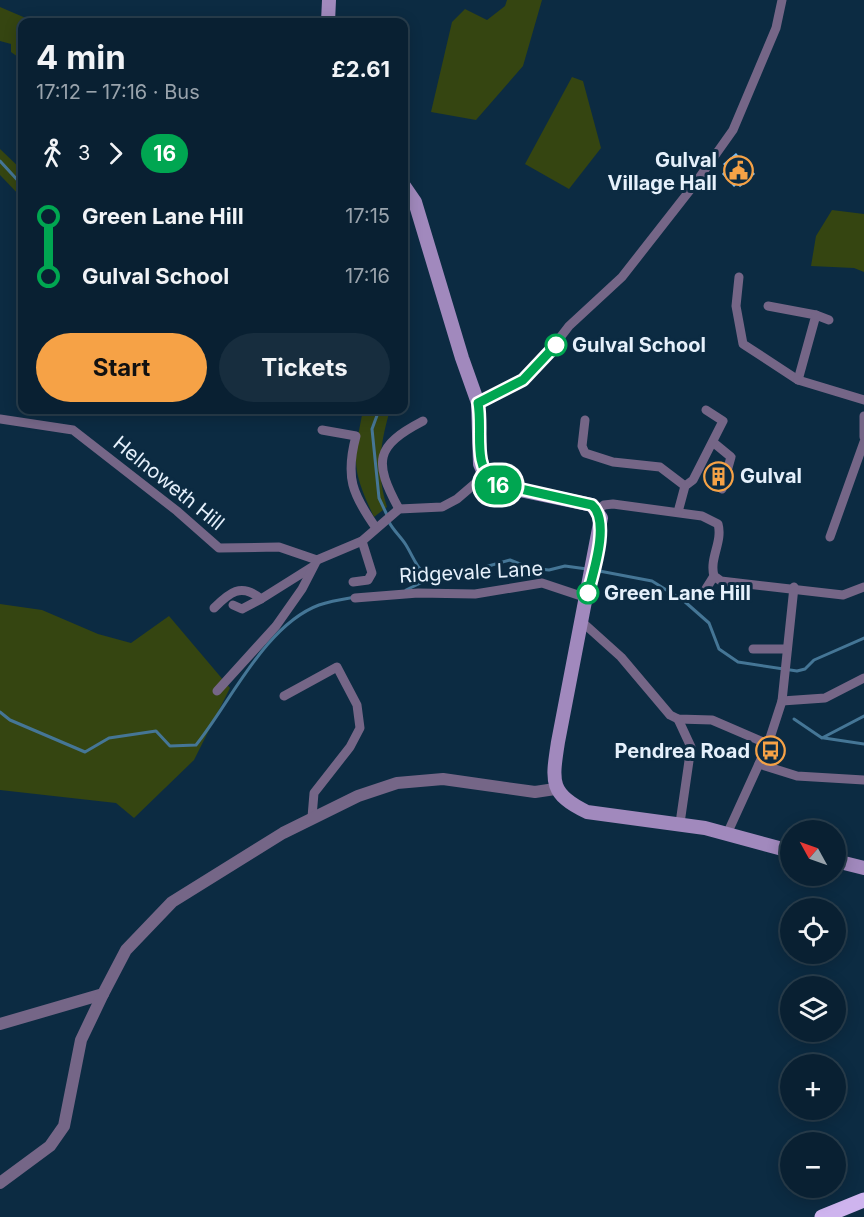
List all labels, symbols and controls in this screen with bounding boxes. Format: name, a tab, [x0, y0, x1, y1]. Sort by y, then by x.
text: 4 min	[36, 37, 126, 77]
text: £2.61	[332, 56, 390, 82]
text: 17:12 – 17:16 · Bus	[36, 80, 200, 104]
icon: walk	[36, 137, 69, 170]
icon: forward	[99, 137, 132, 170]
text: 3	[78, 141, 90, 165]
text: 16	[153, 141, 176, 166]
place label: Gulval Village Hall	[608, 148, 717, 195]
public building icon: Gulval Village Hall	[722, 155, 754, 187]
text: Green Lane Hill	[82, 203, 244, 229]
text: 17:15	[345, 204, 390, 228]
text: Gulval School	[82, 263, 229, 289]
text: 17:16	[345, 264, 390, 288]
button: Start	[36, 333, 207, 402]
button: Tickets	[219, 333, 390, 402]
place label: Gulval School	[572, 333, 706, 357]
marker: Gulval School	[545, 334, 567, 356]
street label: Helnoweth Hill	[109, 431, 229, 535]
building icon: Gulval	[703, 460, 735, 492]
place label: Gulval	[740, 464, 802, 488]
line badge: 16	[471, 466, 525, 504]
text: 16	[487, 473, 509, 498]
street label: Ridgevale Lane	[398, 556, 544, 588]
place label: Green Lane Hill	[604, 581, 751, 605]
marker: Green Lane Hill	[577, 582, 599, 604]
bus stop icon: Pendrea Road	[755, 735, 787, 767]
place label: Pendrea Road	[615, 739, 750, 763]
north arrow	[780, 820, 846, 886]
map controls	[780, 820, 846, 1198]
button: locate	[780, 898, 846, 964]
button: layers	[780, 976, 846, 1042]
button: +	[780, 1054, 846, 1120]
button: −	[780, 1132, 846, 1198]

